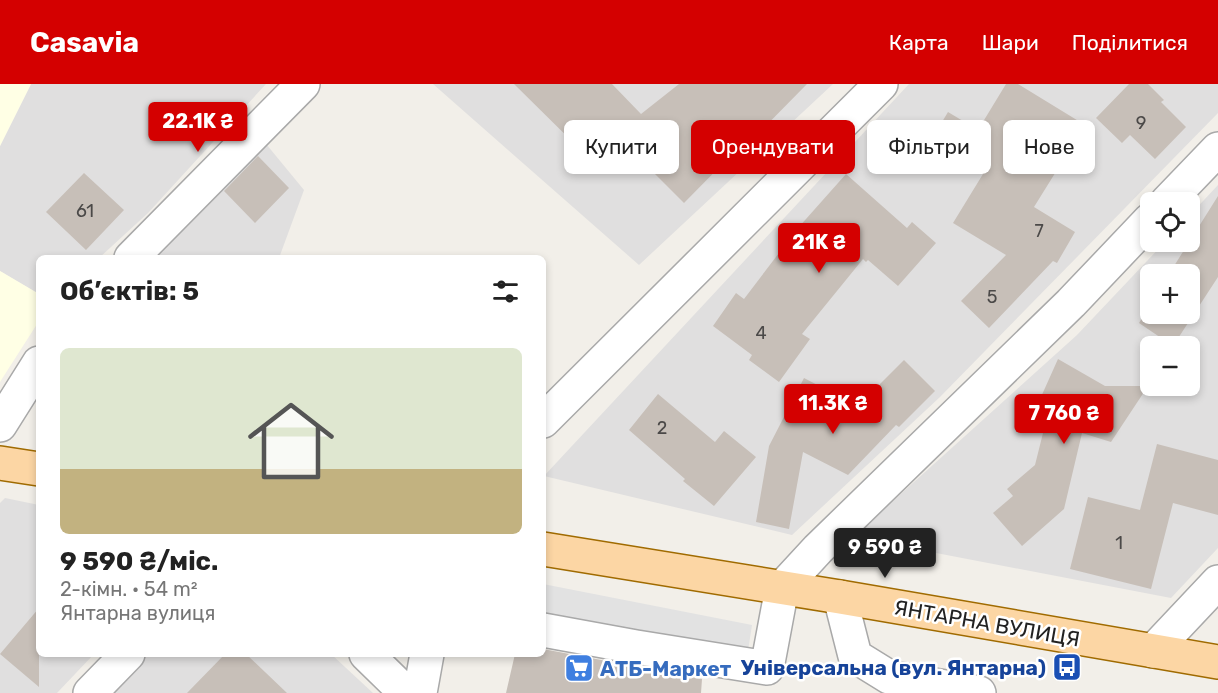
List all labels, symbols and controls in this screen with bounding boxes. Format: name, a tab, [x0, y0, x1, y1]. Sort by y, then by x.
text: Casavia	[30, 26, 139, 59]
text: Карта	[889, 30, 949, 55]
text: Шари	[982, 30, 1039, 55]
text: Поділитися	[1072, 30, 1188, 55]
pin: 22.1K ₴	[143, 102, 253, 153]
text: 22.1K ₴	[162, 109, 234, 133]
house number: 9	[1136, 112, 1146, 134]
chip: Купити	[564, 120, 679, 174]
chip: Орендувати	[691, 120, 855, 174]
chip: Фільтри	[867, 120, 991, 174]
chip: Нове	[1003, 120, 1095, 174]
map controls	[1140, 192, 1200, 396]
button: locate	[1140, 192, 1200, 252]
house number: 61	[76, 200, 94, 222]
house number: 7	[1034, 220, 1044, 242]
pin: 21K ₴	[777, 223, 861, 274]
text: 21K ₴	[792, 230, 846, 254]
button: +	[1140, 264, 1200, 324]
icon: filters	[489, 275, 522, 308]
text: Об’єктів: 5	[60, 276, 199, 307]
house number: 5	[987, 286, 997, 308]
house number: 4	[755, 322, 767, 344]
button: −	[1140, 336, 1200, 396]
pin: 11.3K ₴	[778, 384, 888, 435]
icon: home	[237, 387, 345, 495]
text: 11.3K ₴	[798, 391, 868, 415]
pin: 7 760 ₴	[1009, 394, 1119, 445]
text: 7 760 ₴	[1028, 401, 1100, 425]
house number: 2	[657, 417, 667, 439]
pin: 9 590 ₴	[830, 528, 940, 579]
house number: 1	[1115, 532, 1123, 554]
text: 9 590 ₴	[848, 535, 922, 559]
text: 9 590 ₴/міс.	[60, 546, 218, 577]
text: 2-кімн. · 54 m²	[60, 577, 198, 601]
street label: ЯНТАРНА ВУЛИЦЯ	[892, 594, 1082, 652]
text: Янтарна вулиця	[60, 601, 215, 625]
bus stop icon: Універсальна (вул. Янтарна)	[1051, 651, 1083, 683]
supermarket icon: АТБ-Маркет	[563, 652, 595, 684]
place label: Універсальна (вул. Янтарна)	[741, 655, 1046, 680]
place label: АТБ-Маркет	[600, 656, 732, 681]

